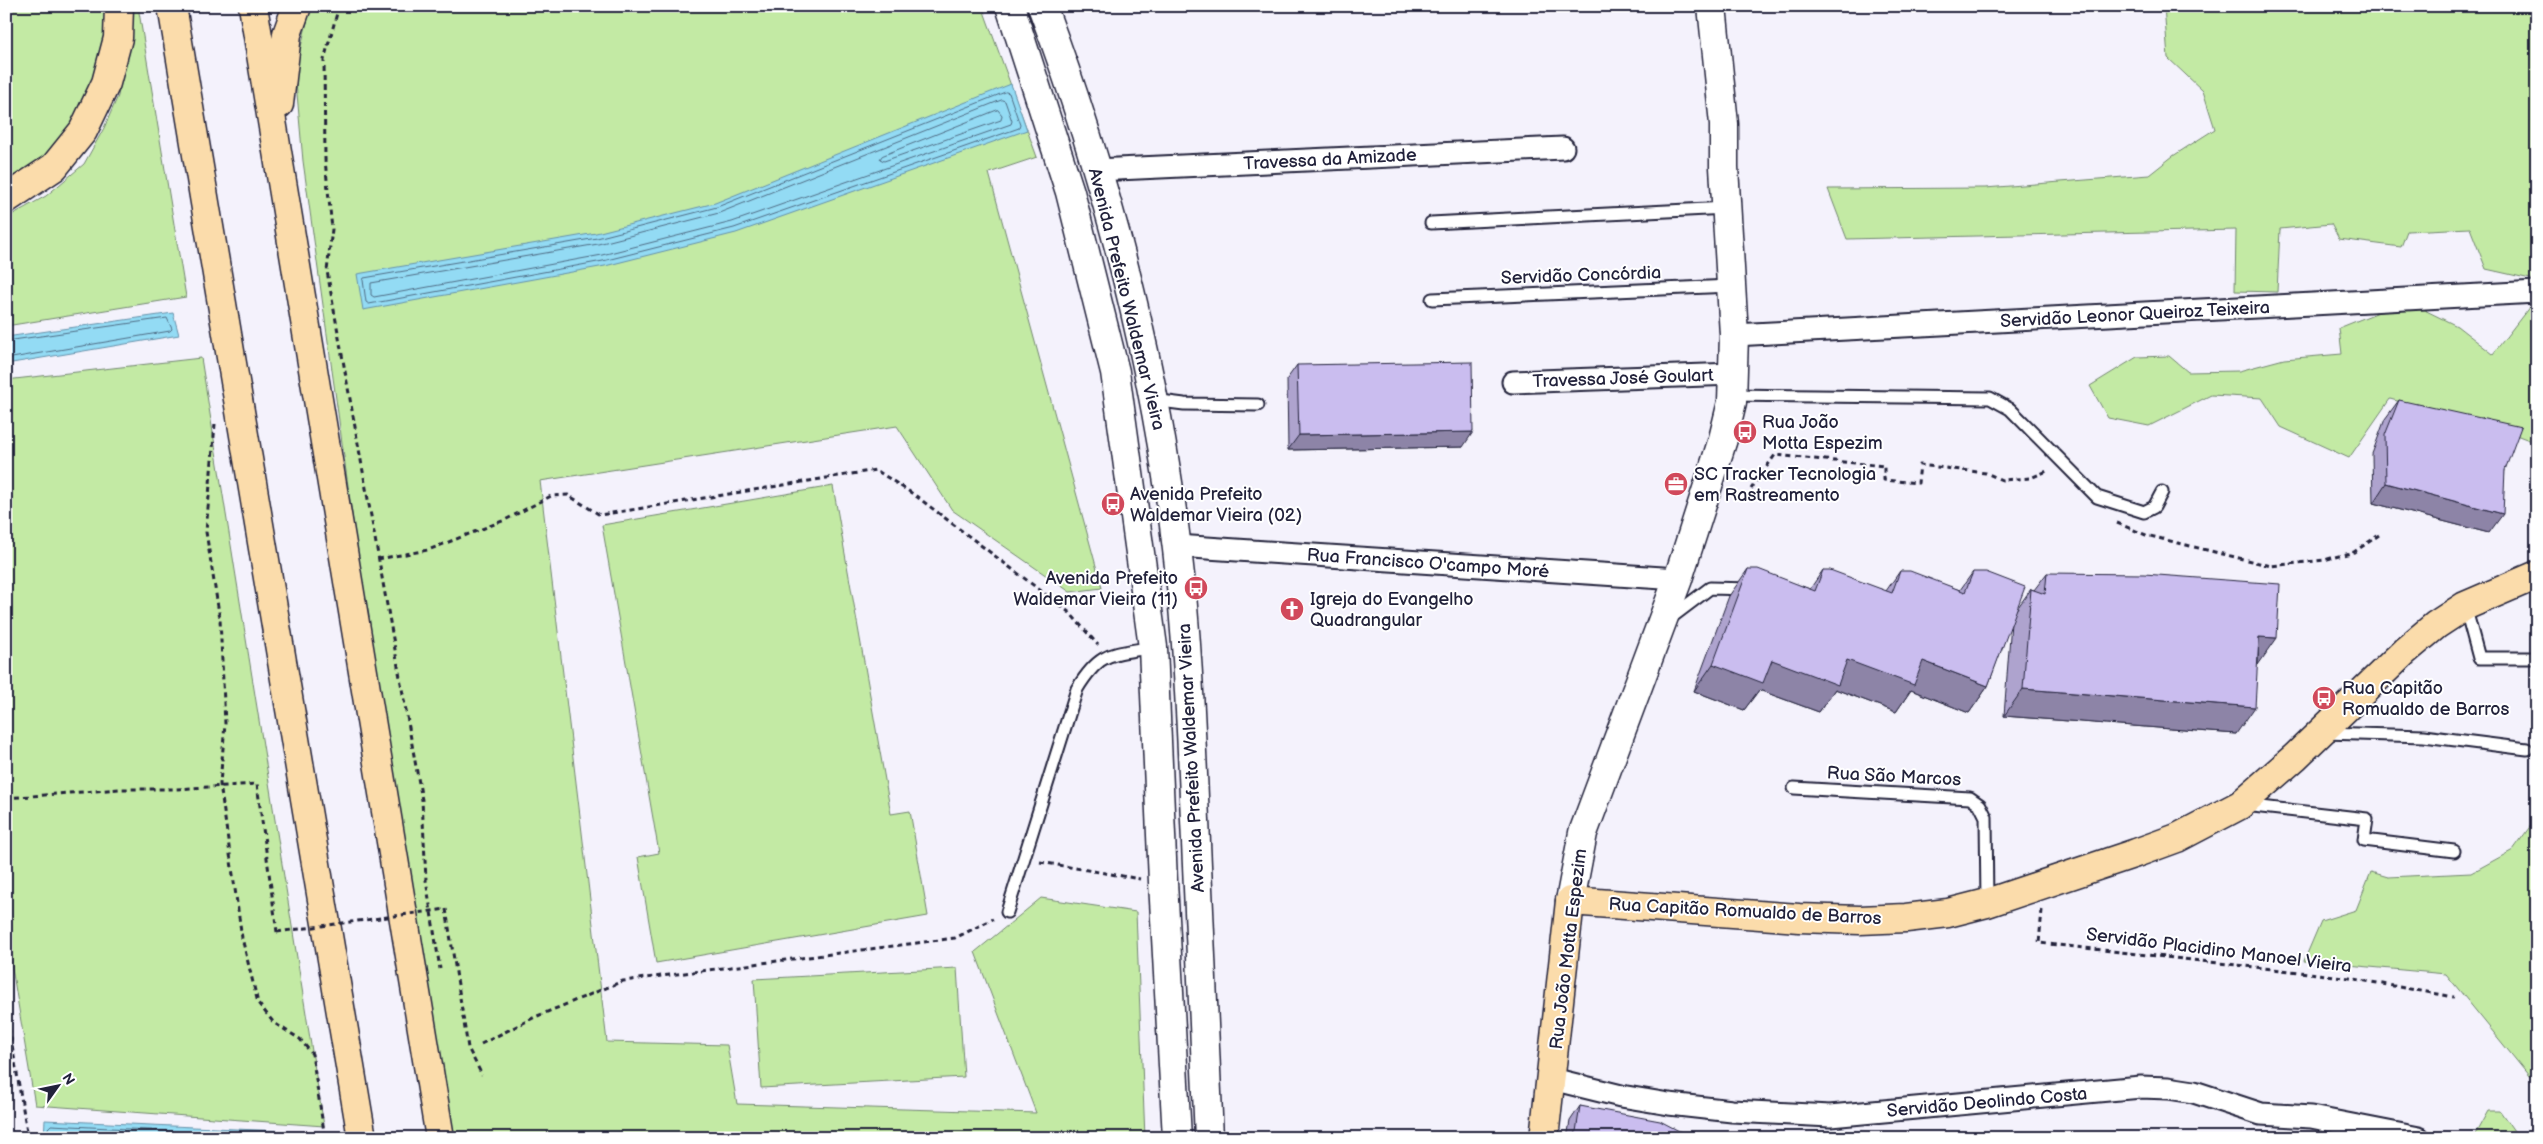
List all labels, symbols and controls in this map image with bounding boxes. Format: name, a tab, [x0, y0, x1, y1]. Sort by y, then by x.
street label: Travessa da Amizade	[1243, 144, 1417, 175]
street label: Avenida Prefeito Waldemar Vieira	[1084, 166, 1169, 432]
street label: Servidão Concórdia	[1500, 262, 1662, 289]
street label: Servidão Leonor Queiroz Teixeira	[2000, 297, 2270, 332]
street label: Travessa José Goulart	[1532, 365, 1714, 392]
place label: Rua João Motta Espezim	[1762, 412, 1883, 454]
bus stop icon: Rua João Motta Espezim	[1732, 419, 1758, 445]
place label: SC Tracker Tecnologia em Rastreamento	[1694, 464, 1876, 506]
office icon: SC Tracker Tecnologia em Rastreamento	[1663, 471, 1689, 497]
place label: Avenida Prefeito Waldemar Vieira (02)	[1130, 484, 1302, 526]
bus stop icon: Avenida Prefeito Waldemar Vieira (02)	[1100, 491, 1126, 517]
street label: Rua Francisco O'campo Moré	[1306, 545, 1550, 582]
place label: Avenida Prefeito Waldemar Vieira (11)	[1013, 568, 1178, 610]
bus stop icon: Avenida Prefeito Waldemar Vieira (11)	[1183, 575, 1209, 601]
place label: Igreja do Evangelho Quadrangular	[1310, 589, 1473, 631]
church icon: Igreja do Evangelho Quadrangular	[1279, 596, 1305, 622]
street label: Avenida Prefeito Waldemar Vieira	[1174, 623, 1209, 893]
place label: Rua Capitão Romualdo de Barros	[2342, 678, 2510, 720]
bus stop icon: Rua Capitão Romualdo de Barros	[2311, 685, 2337, 711]
street label: Rua São Marcos	[1826, 762, 1962, 791]
street label: Rua João Motta Espezim	[1546, 847, 1591, 1051]
street label: Rua Capitão Romualdo de Barros	[1608, 894, 1882, 929]
street label: Servidão Placidino Manoel Vieira	[2085, 924, 2353, 977]
north arrow	[32, 1062, 82, 1112]
text: N	[58, 1070, 78, 1088]
street label: Servidão Deolindo Costa	[1886, 1083, 2088, 1122]

